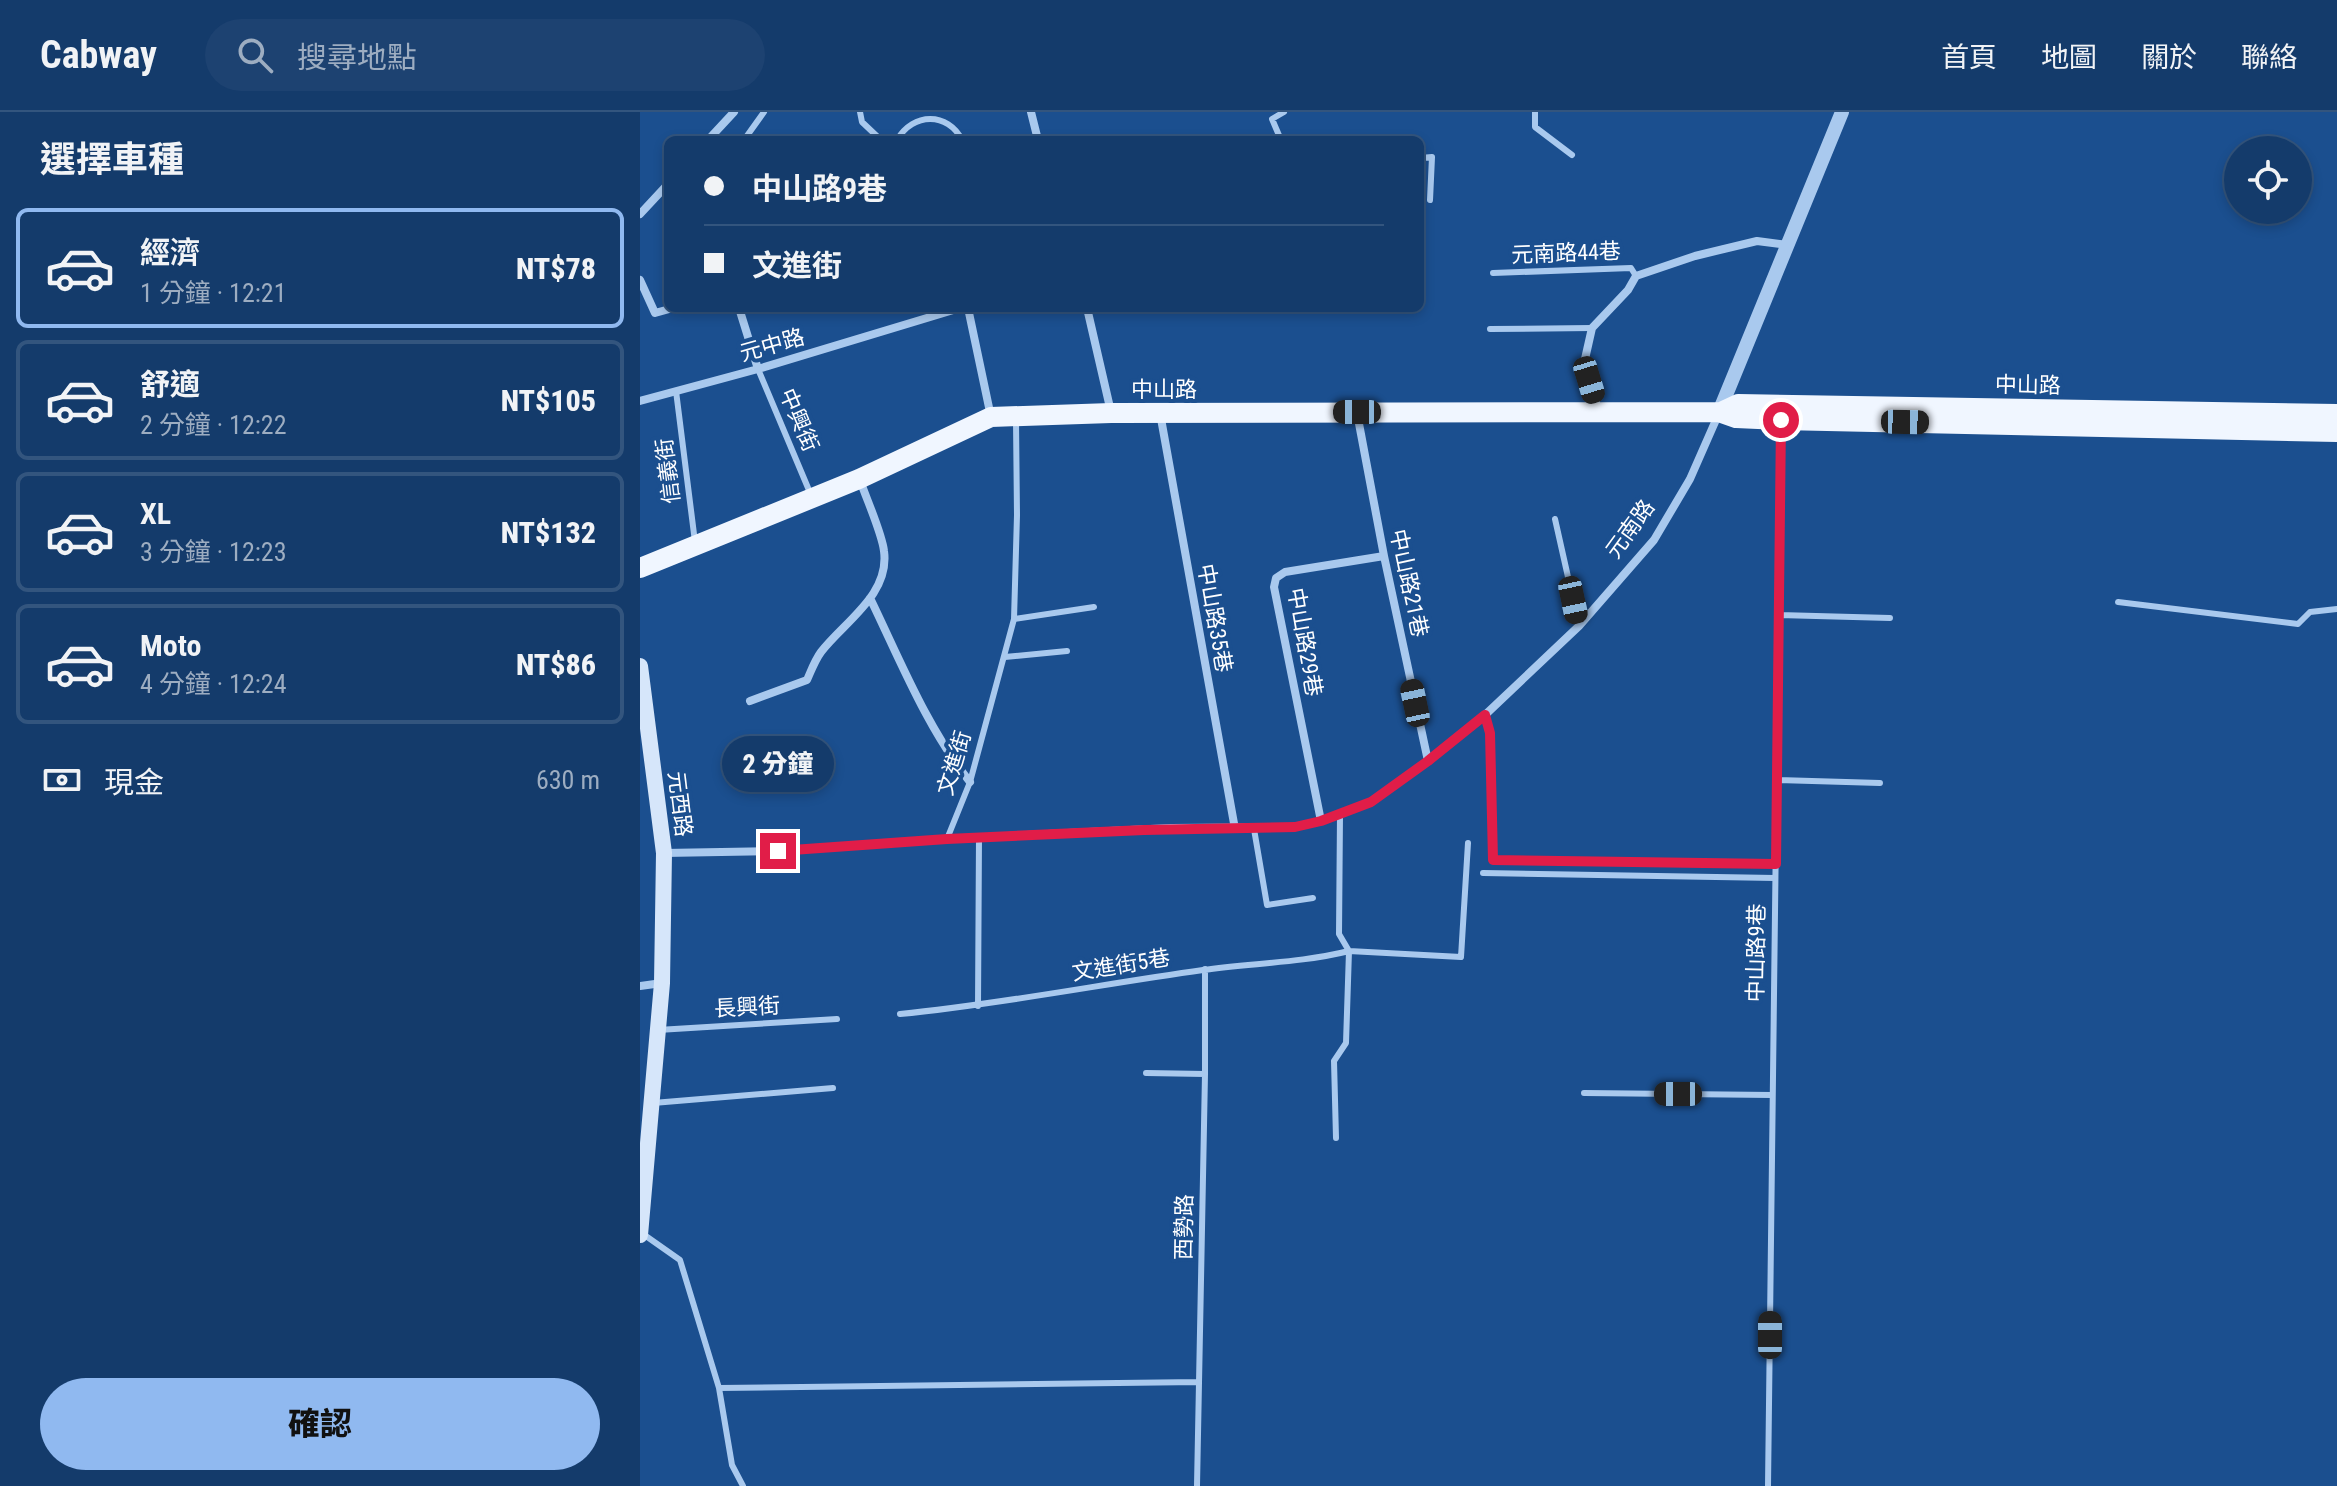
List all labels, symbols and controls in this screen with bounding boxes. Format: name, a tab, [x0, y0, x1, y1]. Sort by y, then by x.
search box	[205, 19, 765, 91]
text: Cabway	[40, 33, 157, 77]
icon: search	[233, 33, 277, 77]
text: 搜尋地點	[297, 40, 417, 75]
text: 首頁	[1941, 41, 1997, 74]
text: 地圖	[2041, 41, 2097, 74]
text: 關於	[2141, 41, 2197, 74]
text: 聯絡	[2241, 41, 2297, 74]
map controls	[2224, 136, 2312, 224]
button: locate	[2224, 136, 2312, 224]
text: 選擇車種	[40, 139, 184, 181]
text: 中山路9巷	[752, 171, 887, 206]
icon: car	[44, 232, 116, 304]
text: 經濟	[140, 235, 200, 270]
street label: 元南路44巷	[1511, 239, 1621, 267]
text: 文進街	[752, 248, 842, 283]
text: NT$78	[516, 251, 596, 286]
text: 1 分鐘 · 12:21	[140, 278, 286, 308]
street label: 元中路	[737, 324, 807, 366]
car	[1571, 354, 1607, 406]
icon: car	[44, 364, 116, 436]
text: 舒適	[140, 367, 200, 402]
street label: 中山路	[1995, 372, 2061, 398]
street label: 中山路	[1131, 377, 1197, 402]
text: NT$105	[501, 383, 596, 418]
street label: 中興街	[775, 385, 823, 455]
car	[1333, 400, 1381, 424]
route start	[1763, 402, 1799, 438]
text: 2 分鐘 · 12:22	[140, 410, 286, 440]
car	[1881, 410, 1929, 434]
street label: 信義街	[652, 437, 684, 505]
street label: 元南路	[1600, 495, 1660, 563]
icon: car	[44, 496, 116, 568]
text: XL	[140, 496, 171, 531]
text: NT$132	[501, 515, 596, 550]
street label: 中山路21巷	[1385, 527, 1433, 639]
text: 3 分鐘 · 12:23	[140, 537, 286, 567]
street label: 中山路35巷	[1193, 562, 1237, 674]
car	[1556, 574, 1590, 626]
street label: 中山路29巷	[1283, 586, 1327, 698]
icon: car	[44, 628, 116, 700]
text: Moto	[140, 628, 201, 663]
text: NT$86	[516, 647, 596, 682]
text: 4 分鐘 · 12:24	[140, 669, 286, 699]
car	[1398, 677, 1432, 729]
street label: 文進街	[932, 728, 976, 798]
callout: 2 分鐘	[722, 735, 834, 791]
text: 2 分鐘	[742, 749, 814, 779]
icon: cash	[40, 758, 84, 802]
text: 現金	[104, 765, 164, 800]
text: 630 m	[536, 765, 600, 795]
street label: 元西路	[664, 770, 696, 838]
route end	[760, 833, 796, 869]
street label: 中山路9巷	[1743, 903, 1769, 1003]
street label: 文進街5巷	[1070, 945, 1172, 985]
street label: 長興街	[713, 993, 781, 1021]
car	[1654, 1082, 1702, 1106]
street label: 西勢路	[1171, 1194, 1197, 1260]
car	[1758, 1311, 1782, 1359]
button: 確認	[40, 1378, 600, 1470]

